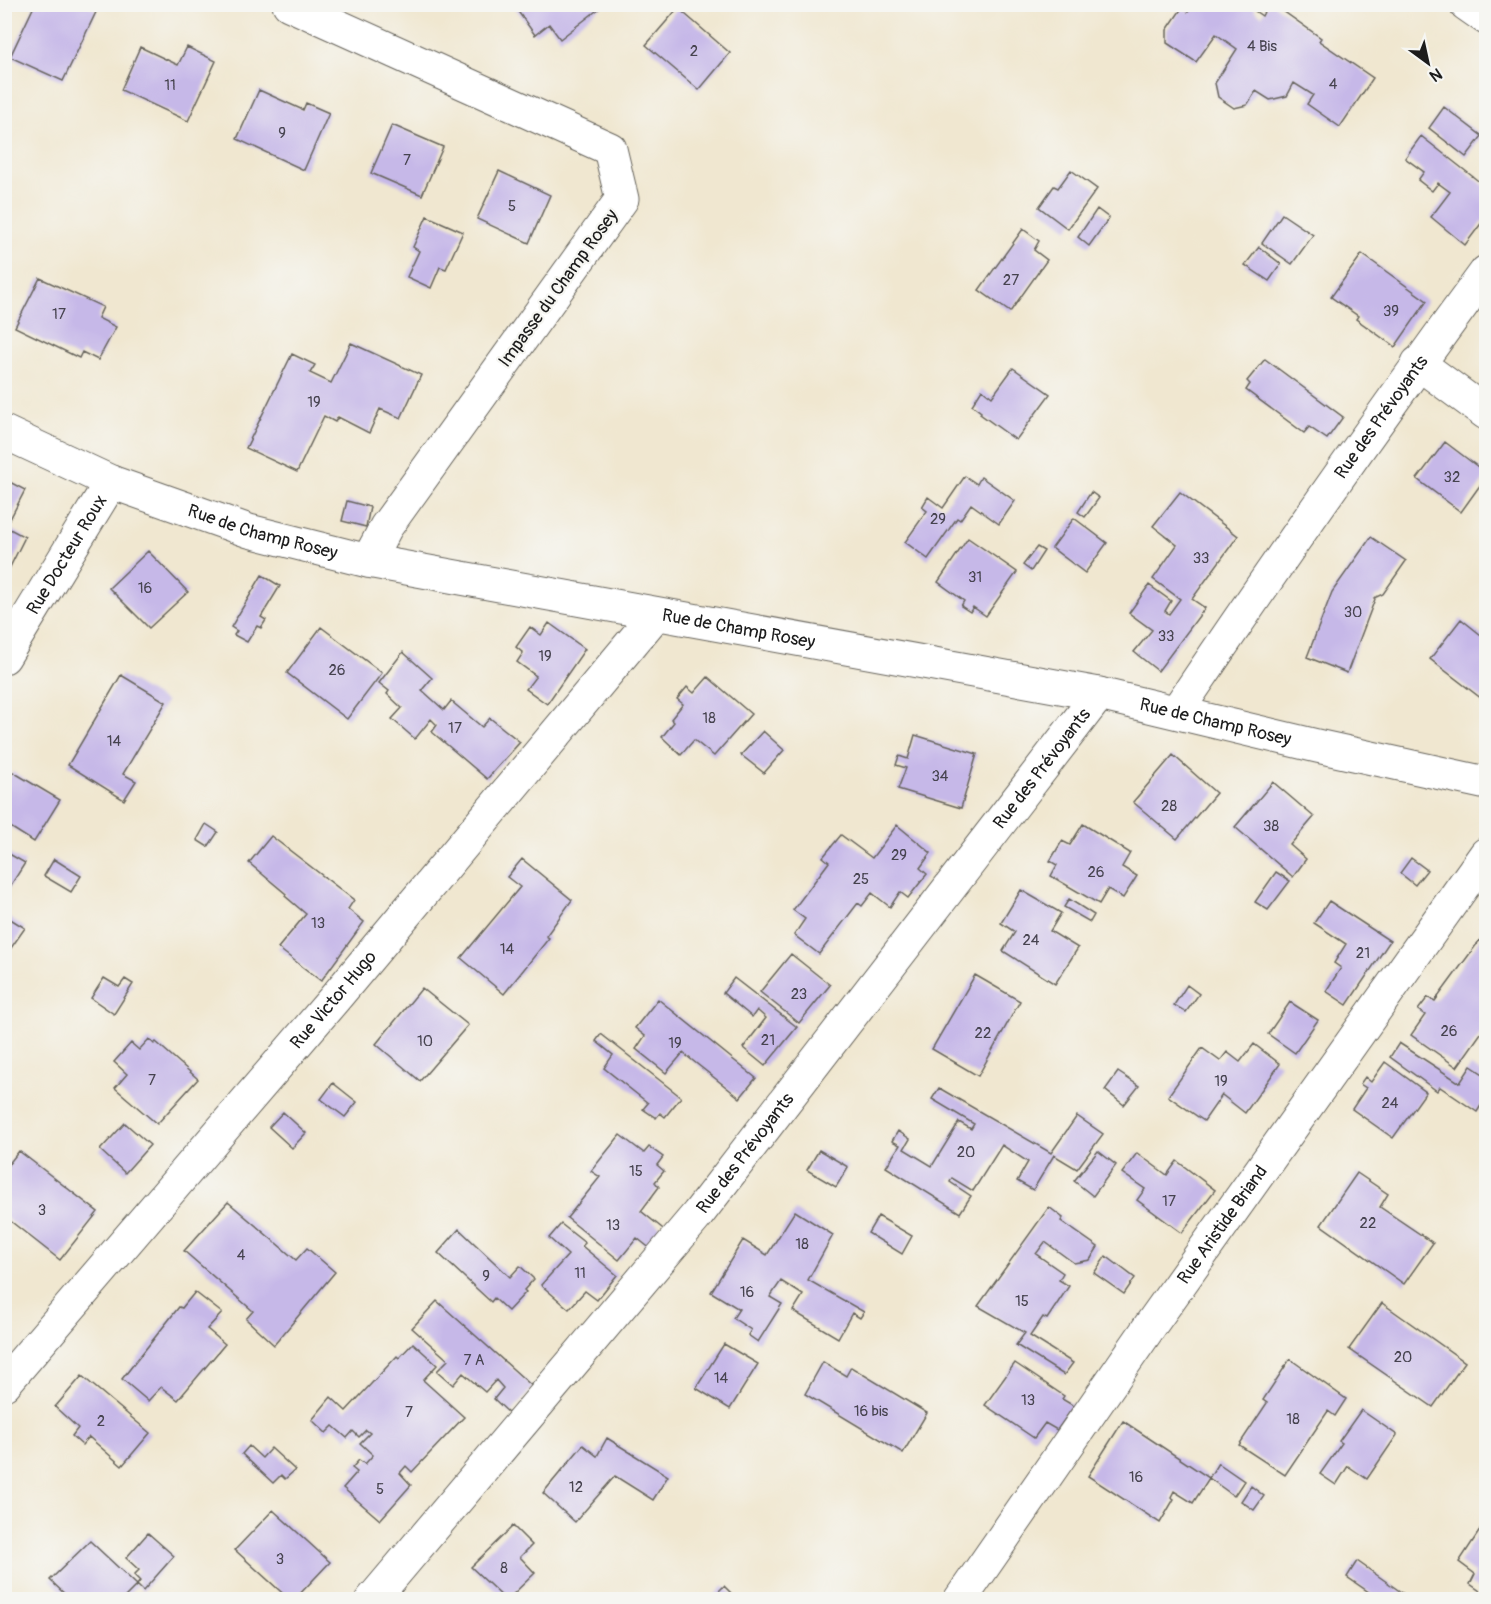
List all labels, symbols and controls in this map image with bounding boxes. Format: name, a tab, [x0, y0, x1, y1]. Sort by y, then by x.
north arrow	[1398, 33, 1458, 93]
house number: 4 Bis	[1247, 37, 1277, 56]
house number: 2	[690, 42, 698, 61]
text: N	[1425, 63, 1446, 86]
house number: 4	[1329, 75, 1338, 94]
house number: 11	[164, 76, 176, 95]
house number: 9	[278, 124, 286, 143]
house number: 7	[403, 151, 411, 170]
house number: 5	[508, 197, 516, 216]
street label: Impasse du Champ Rosey	[493, 205, 624, 372]
house number: 27	[1003, 271, 1019, 290]
house number: 39	[1383, 302, 1399, 321]
house number: 17	[52, 305, 66, 324]
street label: Rue des Prévoyants	[1330, 351, 1433, 483]
house number: 19	[307, 393, 321, 412]
house number: 32	[1444, 468, 1460, 487]
street label: Rue Docteur Roux	[22, 491, 112, 619]
street label: Rue de Champ Rosey	[185, 499, 340, 565]
house number: 29	[930, 510, 946, 529]
house number: 33	[1193, 549, 1209, 568]
house number: 31	[968, 568, 982, 587]
house number: 16	[138, 579, 152, 598]
house number: 30	[1344, 603, 1362, 622]
street label: Rue de Champ Rosey	[660, 604, 817, 654]
house number: 33	[1158, 627, 1174, 646]
house number: 19	[538, 647, 552, 666]
house number: 26	[328, 661, 346, 680]
street label: Rue de Champ Rosey	[1137, 693, 1294, 752]
street label: Rue des Prévoyants	[988, 704, 1096, 834]
house number: 18	[702, 709, 716, 728]
house number: 17	[448, 719, 462, 738]
house number: 14	[107, 732, 122, 751]
house number: 34	[931, 767, 949, 786]
house number: 28	[1161, 797, 1177, 816]
house number: 38	[1263, 817, 1279, 836]
house number: 29	[891, 846, 907, 865]
house number: 26	[1087, 863, 1105, 882]
house number: 25	[853, 870, 869, 889]
house number: 13	[311, 914, 325, 933]
house number: 24	[1022, 931, 1040, 950]
house number: 14	[500, 940, 515, 959]
house number: 21	[1356, 944, 1370, 963]
street label: Rue Victor Hugo	[285, 946, 382, 1054]
house number: 23	[791, 985, 807, 1004]
house number: 26	[1440, 1022, 1458, 1041]
house number: 22	[975, 1024, 991, 1043]
house number: 21	[761, 1031, 775, 1050]
house number: 10	[417, 1032, 433, 1051]
house number: 19	[668, 1034, 682, 1053]
house number: 7	[148, 1071, 156, 1090]
house number: 19	[1214, 1072, 1228, 1091]
street label: Rue des Prévoyants	[691, 1089, 799, 1218]
house number: 24	[1381, 1094, 1399, 1113]
house number: 20	[957, 1143, 975, 1162]
street label: Rue Aristide Briand	[1172, 1161, 1273, 1289]
house number: 15	[629, 1162, 643, 1181]
house number: 17	[1162, 1192, 1176, 1211]
house number: 3	[38, 1201, 46, 1220]
house number: 22	[1360, 1214, 1376, 1233]
house number: 13	[606, 1216, 620, 1235]
house number: 18	[795, 1235, 809, 1254]
house number: 4	[237, 1246, 246, 1265]
house number: 11	[574, 1264, 586, 1283]
house number: 9	[482, 1267, 490, 1286]
house number: 16	[740, 1283, 754, 1302]
house number: 15	[1015, 1292, 1029, 1311]
house number: 20	[1394, 1348, 1412, 1367]
house number: 7 A	[464, 1351, 485, 1370]
house number: 14	[714, 1369, 729, 1388]
house number: 13	[1021, 1391, 1035, 1410]
house number: 16 bis	[854, 1402, 889, 1421]
house number: 7	[405, 1403, 413, 1422]
house number: 18	[1286, 1410, 1300, 1429]
house number: 2	[97, 1412, 105, 1431]
house number: 16	[1129, 1468, 1143, 1487]
house number: 12	[569, 1478, 583, 1497]
house number: 5	[376, 1480, 384, 1499]
house number: 3	[276, 1550, 284, 1569]
house number: 8	[500, 1559, 508, 1578]

